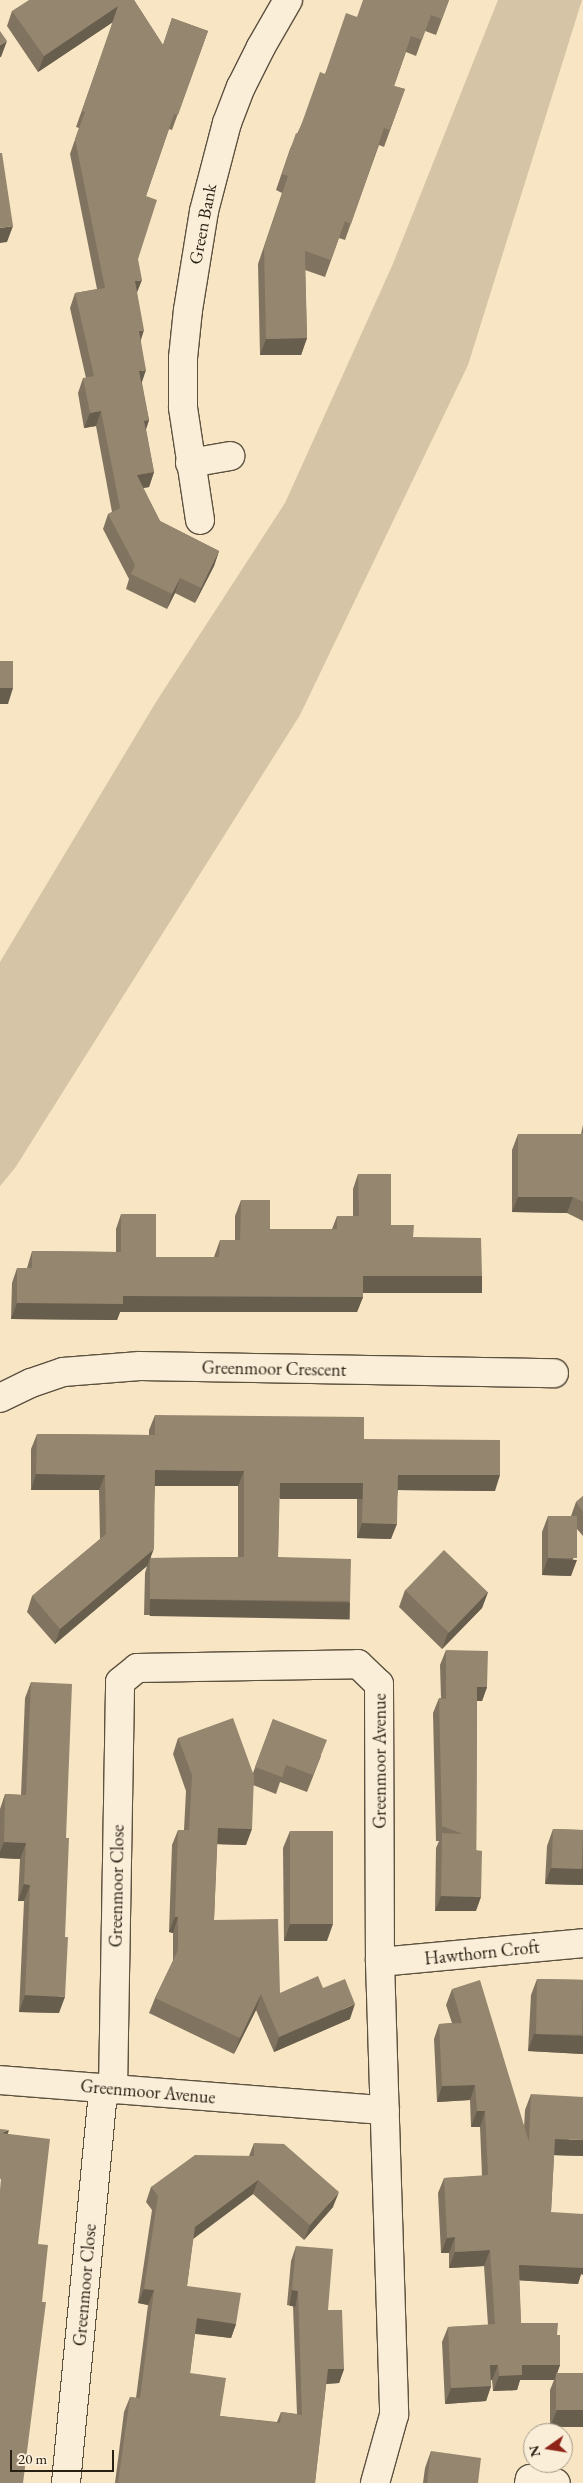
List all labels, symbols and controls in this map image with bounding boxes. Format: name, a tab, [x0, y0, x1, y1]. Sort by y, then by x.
street label: Green Bank	[185, 182, 221, 266]
street label: Greenmoor Crescent	[201, 1357, 347, 1381]
street label: Greenmoor Avenue	[369, 1693, 391, 1829]
street label: Greenmoor Close	[105, 1824, 129, 1948]
street label: Hawthorn Croft	[423, 1936, 541, 1970]
street label: Greenmoor Avenue	[80, 2075, 216, 2109]
street label: Greenmoor Close	[69, 2223, 101, 2347]
north arrow	[523, 2423, 573, 2473]
scale bar	[12, 2440, 116, 2472]
text: N	[524, 2444, 544, 2459]
text: 20 m	[18, 2449, 47, 2468]

